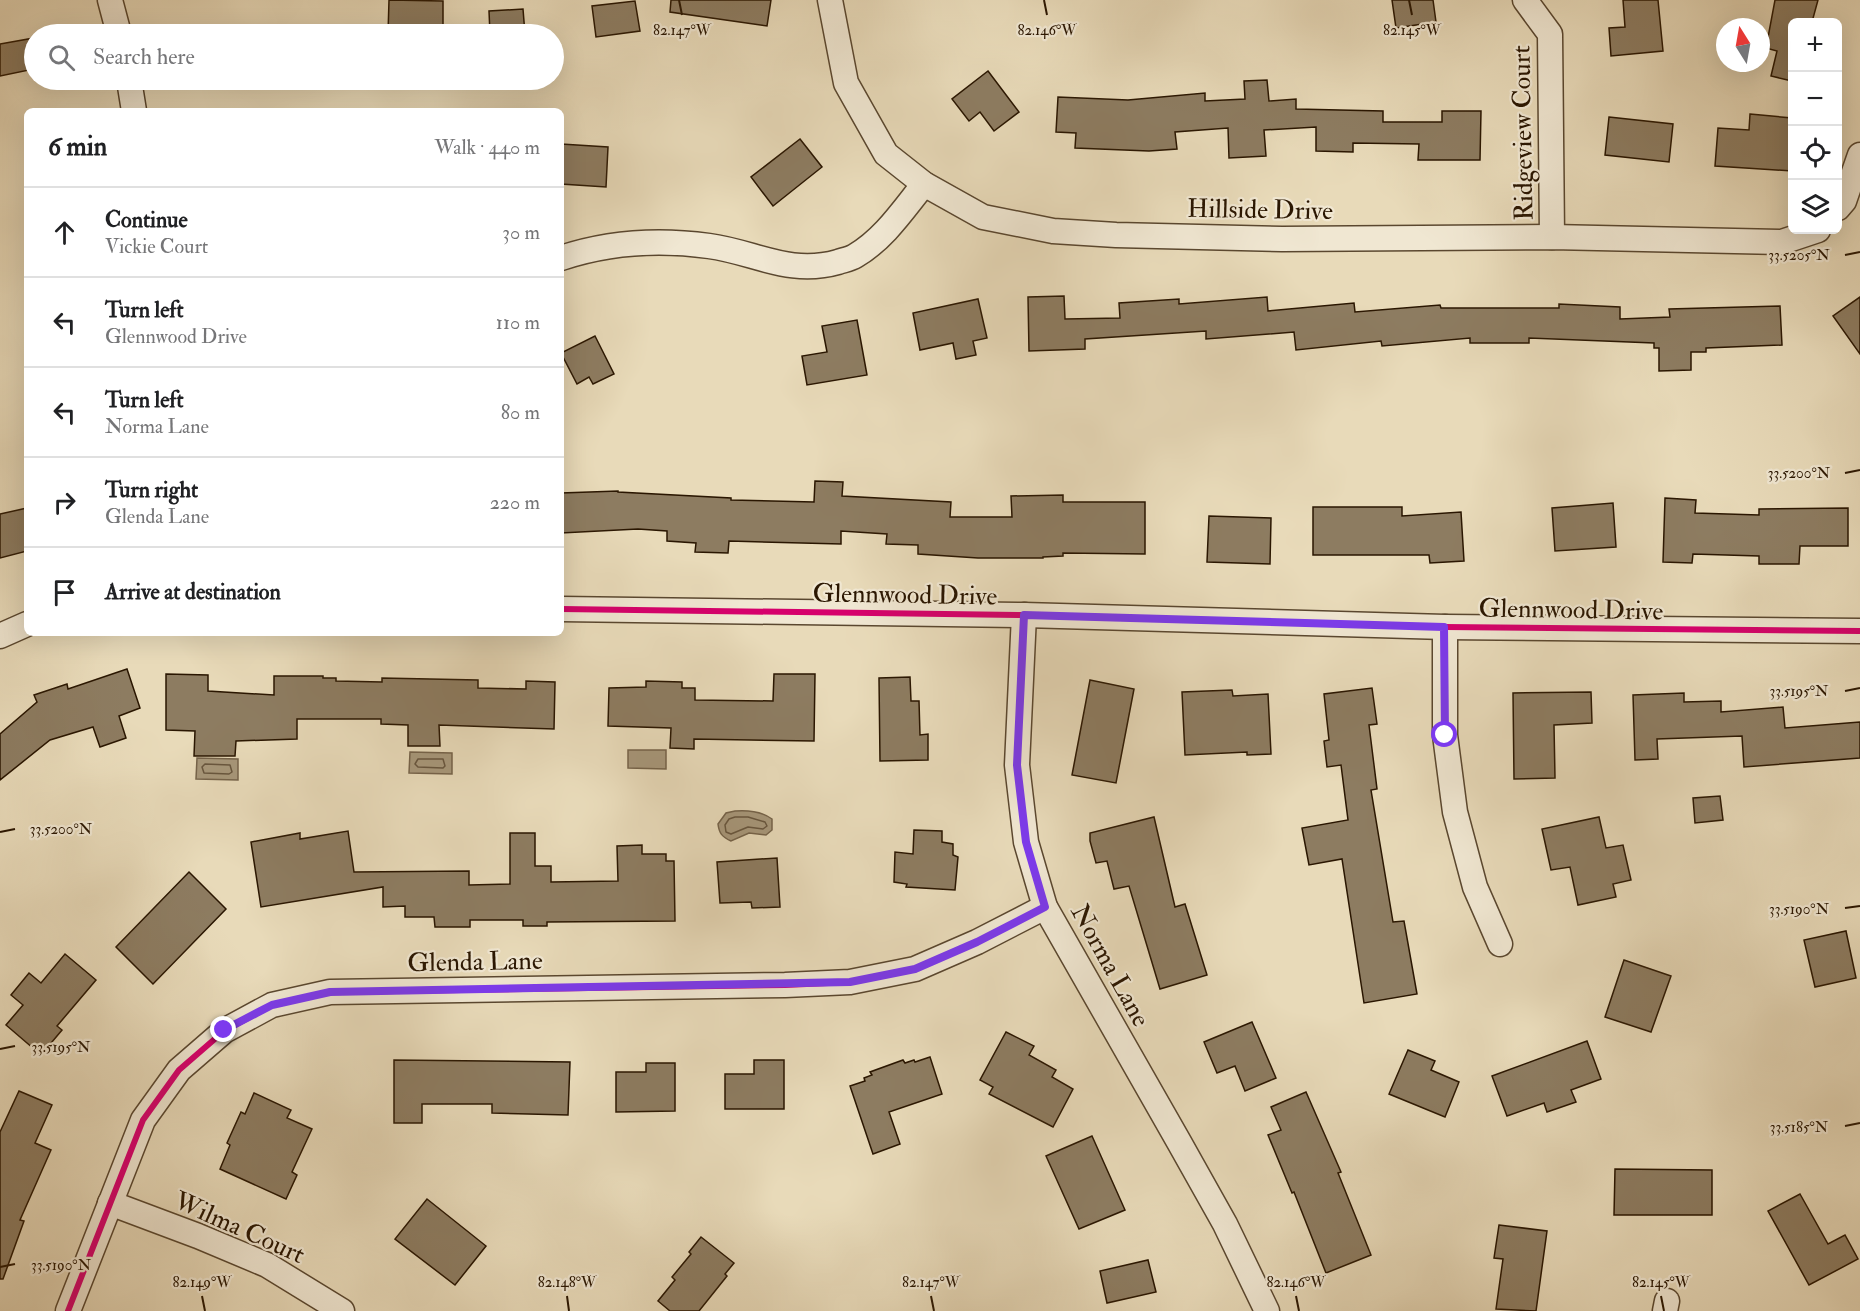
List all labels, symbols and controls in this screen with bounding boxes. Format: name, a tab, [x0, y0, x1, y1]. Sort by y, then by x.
north arrow	[1716, 18, 1770, 72]
map controls	[1788, 18, 1842, 234]
button: +	[1788, 18, 1842, 72]
text: 82.147°W	[653, 21, 712, 40]
text: 82.146°W	[1017, 21, 1077, 40]
text: 82.145°W	[1383, 21, 1442, 40]
search box	[24, 24, 564, 90]
icon: search	[45, 41, 78, 74]
text: Search here	[93, 43, 195, 71]
street label: Ridgeview Court	[1505, 45, 1541, 221]
button: −	[1788, 72, 1842, 126]
button: locate	[1788, 126, 1842, 180]
text: 6 min	[48, 131, 107, 163]
text: Walk · 440 m	[435, 135, 540, 160]
button: layers	[1788, 180, 1842, 234]
street label: Hillside Drive	[1187, 193, 1333, 227]
text: Continue	[105, 206, 188, 234]
icon: ahead	[48, 216, 81, 249]
text: 30 m	[502, 220, 540, 245]
text: Vickie Court	[105, 234, 208, 259]
text: 33.5205°N	[1768, 246, 1830, 265]
text: Turn left	[105, 296, 184, 324]
icon: left	[48, 306, 81, 339]
text: 110 m	[496, 310, 540, 335]
text: Glennwood Drive	[105, 324, 247, 349]
text: Turn left	[105, 386, 184, 414]
icon: left	[48, 396, 81, 429]
text: 80 m	[501, 400, 540, 425]
text: Norma Lane	[105, 414, 209, 439]
text: 33.5200°N	[1768, 464, 1831, 483]
text: Turn right	[105, 476, 198, 504]
icon: right	[48, 486, 81, 519]
text: 220 m	[490, 490, 540, 515]
text: Glenda Lane	[105, 504, 209, 529]
icon: arrive	[48, 576, 81, 609]
street label: Glennwood Drive	[812, 577, 998, 613]
text: Arrive at destination	[105, 578, 281, 606]
street label: Glennwood Drive	[1478, 592, 1664, 628]
text: 33.5195°N	[1769, 682, 1829, 701]
route start	[1431, 721, 1457, 747]
text: 33.5200°N	[30, 820, 93, 839]
street label: Norma Lane	[1063, 899, 1157, 1032]
text: 33.5190°N	[1769, 900, 1830, 919]
street label: Glenda Lane	[407, 945, 543, 979]
route end	[210, 1016, 236, 1042]
text: 33.5195°N	[31, 1038, 91, 1057]
text: 33.5185°N	[1770, 1118, 1829, 1137]
street label: Wilma Court	[168, 1185, 310, 1271]
text: 33.5190°N	[31, 1256, 92, 1275]
text: 82.149°W	[172, 1273, 232, 1292]
text: 82.148°W	[538, 1273, 597, 1292]
text: 82.147°W	[902, 1273, 961, 1292]
text: 82.146°W	[1266, 1273, 1326, 1292]
text: 82.145°W	[1632, 1273, 1691, 1292]

